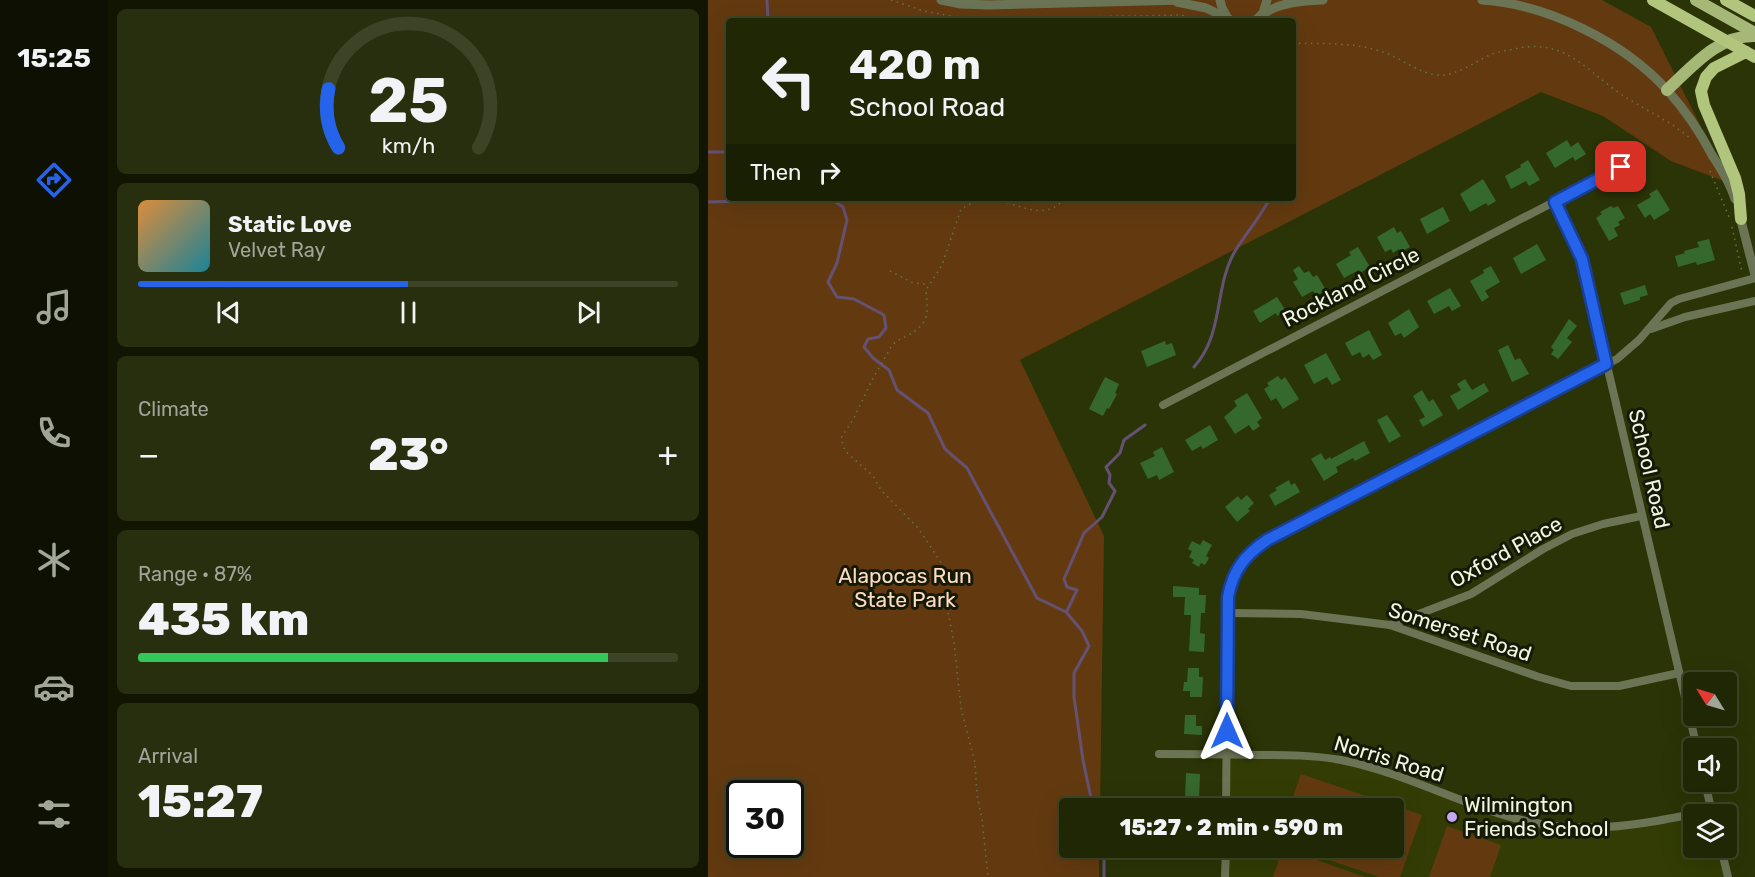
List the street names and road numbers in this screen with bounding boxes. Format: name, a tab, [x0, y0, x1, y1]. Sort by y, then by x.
street label: Rockland Circle	[1278, 241, 1423, 332]
street label: School Road	[1624, 407, 1675, 531]
street label: Oxford Place	[1445, 510, 1566, 593]
street label: Somerset Road	[1385, 597, 1535, 666]
street label: Norris Road	[1331, 730, 1447, 787]

